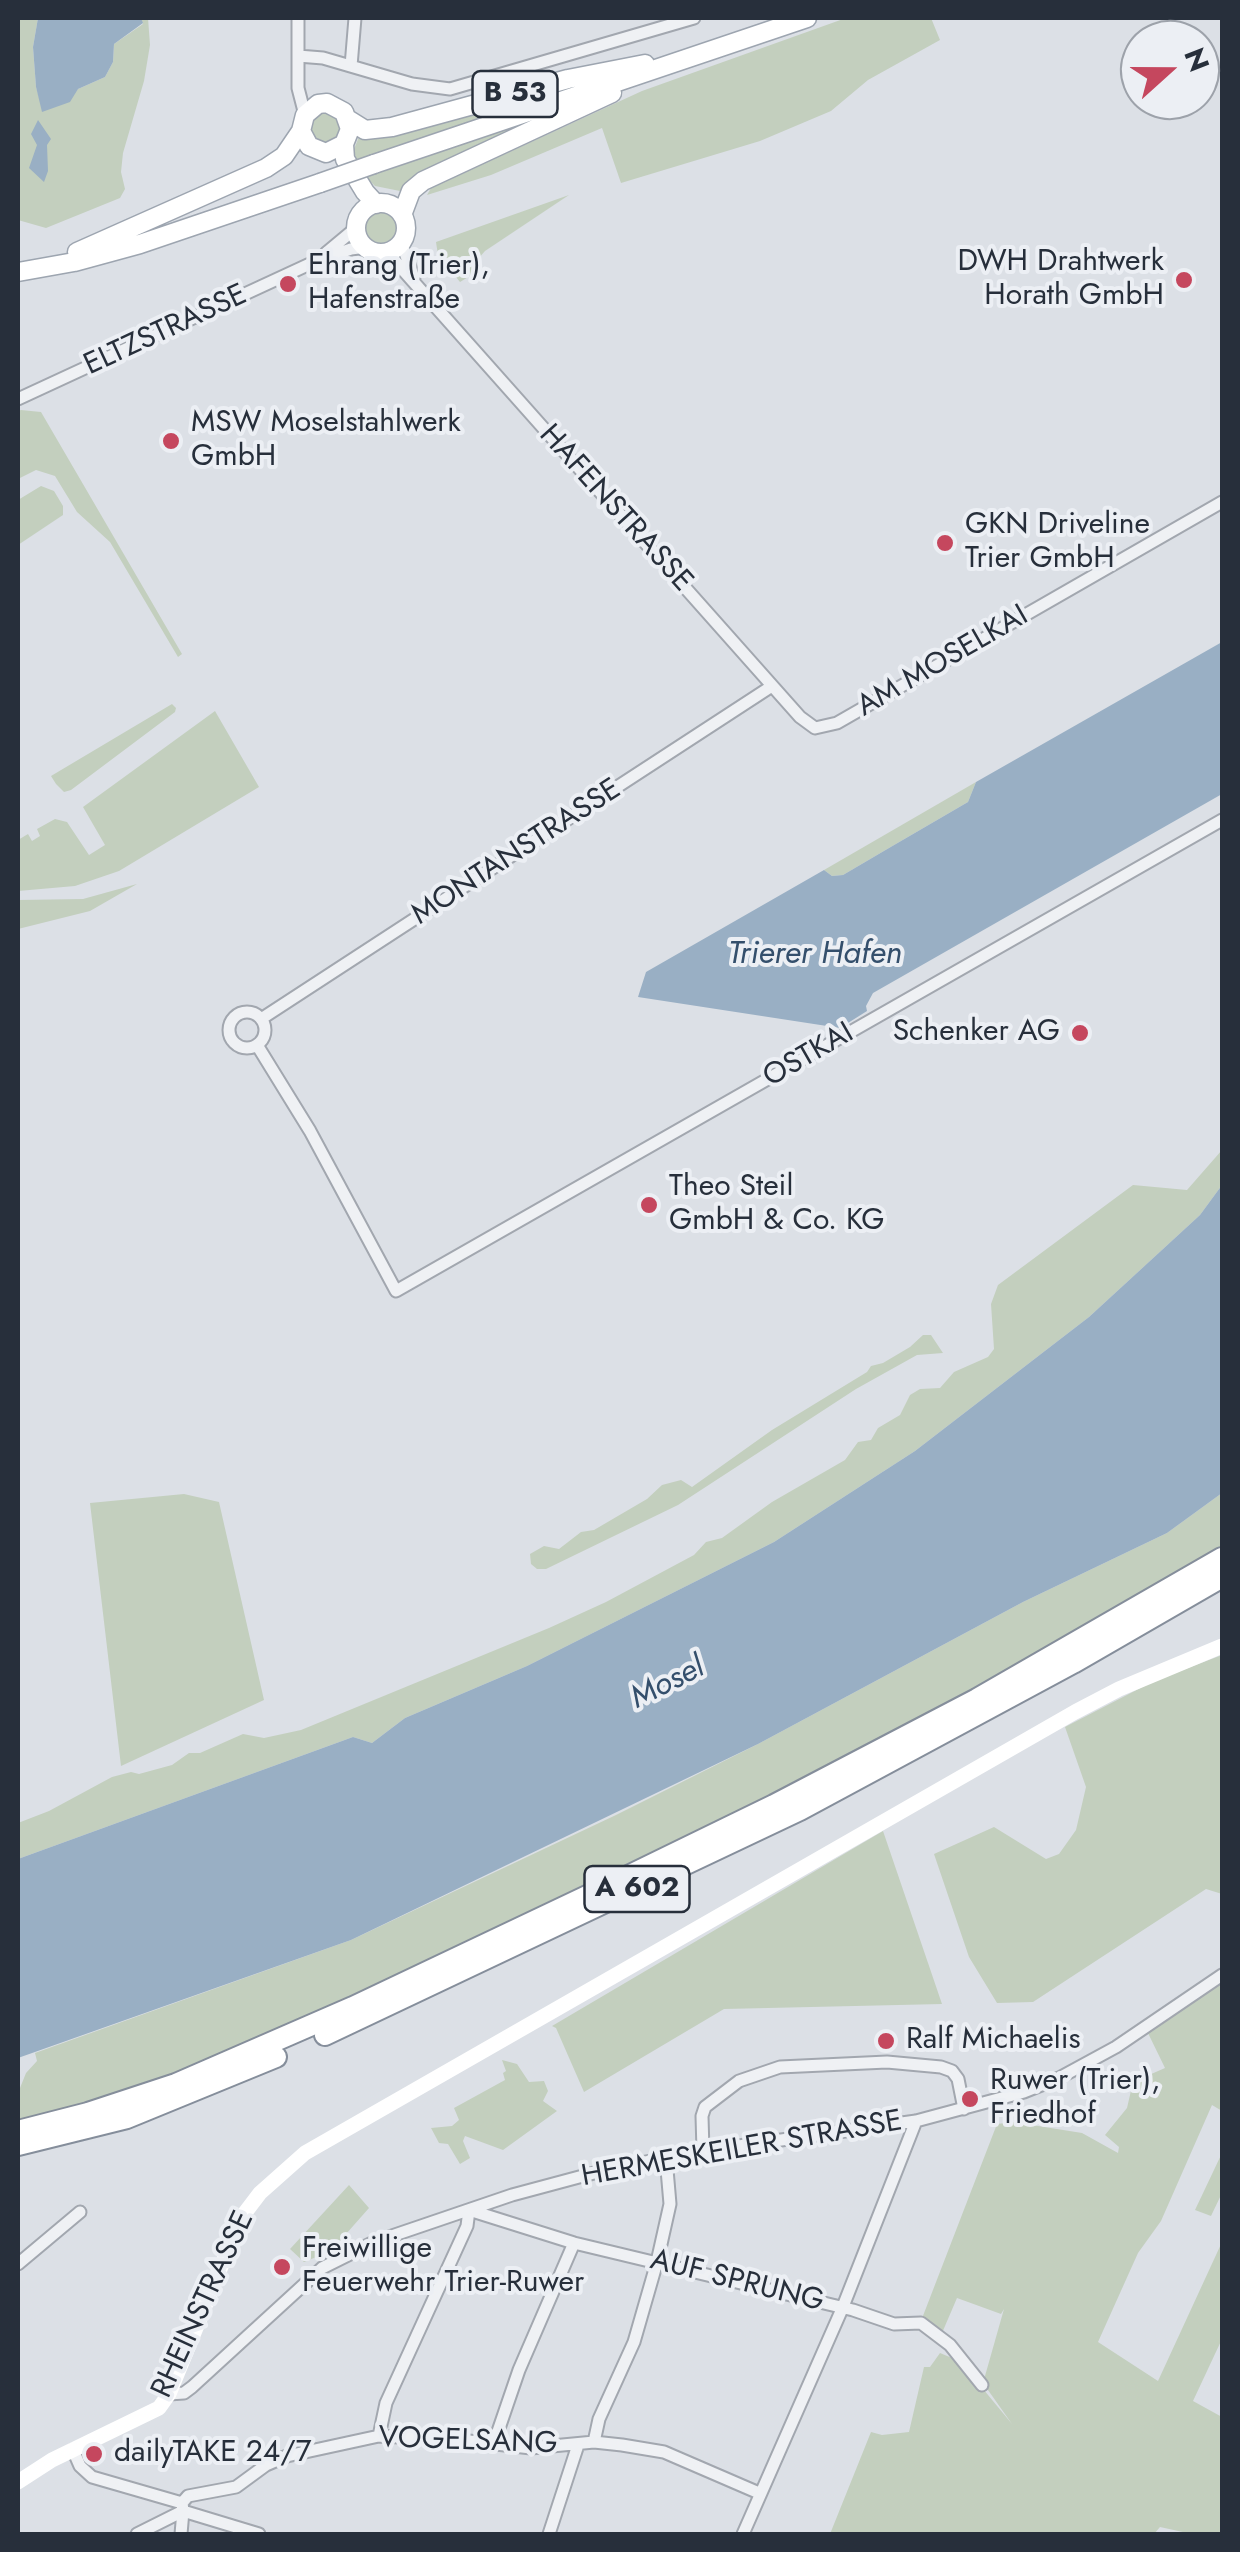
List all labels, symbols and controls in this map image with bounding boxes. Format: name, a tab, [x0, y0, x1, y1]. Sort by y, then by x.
north arrow	[1120, 20, 1220, 120]
text: N	[1173, 42, 1220, 78]
road number: B 53	[472, 71, 558, 117]
place label: DWH Drahtwerk Horath GmbH	[957, 245, 1164, 316]
place label: Ehrang (Trier), Hafenstraße	[308, 249, 490, 320]
marker: DWH Drahtwerk Horath GmbH	[1173, 269, 1195, 291]
marker: Ehrang (Trier), Hafenstraße	[277, 273, 299, 295]
street label: ELTZSTRASSE	[79, 278, 253, 384]
place label: MSW Moselstahlwerk GmbH	[191, 406, 461, 476]
street label: HAFENSTRASSE	[531, 418, 699, 600]
marker: MSW Moselstahlwerk GmbH	[160, 430, 182, 452]
place label: GKN Driveline Trier GmbH	[965, 508, 1150, 578]
marker: GKN Driveline Trier GmbH	[934, 532, 956, 554]
street label: AM MOSELKAI	[851, 599, 1035, 725]
street label: MONTANSTRASSE	[406, 772, 628, 934]
water label: Trierer Hafen	[728, 936, 902, 974]
place label: Schenker AG	[893, 1015, 1060, 1051]
street label: OSTKAI	[757, 1016, 861, 1096]
marker: Schenker AG	[1069, 1022, 1091, 1044]
place label: Theo Steil GmbH & Co. KG	[669, 1170, 885, 1240]
marker: Theo Steil GmbH & Co. KG	[638, 1194, 660, 1216]
water label: Mosel	[625, 1649, 711, 1719]
road number: A 602	[584, 1866, 690, 1912]
place label: Ralf Michaelis	[906, 2023, 1081, 2059]
marker: Ralf Michaelis	[875, 2030, 897, 2052]
place label: Ruwer (Trier), Friedhof	[990, 2064, 1160, 2134]
marker: Ruwer (Trier), Friedhof	[959, 2088, 981, 2110]
street label: HERMESKEILER STRASSE	[579, 2104, 905, 2196]
street label: RHEINSTRASSE	[145, 2206, 263, 2404]
place label: Freiwillige Feuerwehr Trier-Ruwer	[302, 2232, 584, 2302]
street label: AUF SPRUNG	[647, 2243, 827, 2321]
marker: Freiwillige Feuerwehr Trier-Ruwer	[271, 2256, 293, 2278]
street label: VOGELSANG	[378, 2421, 558, 2463]
place label: dailyTAKE 24/7	[114, 2436, 311, 2472]
marker: dailyTAKE 24/7	[83, 2443, 105, 2465]

